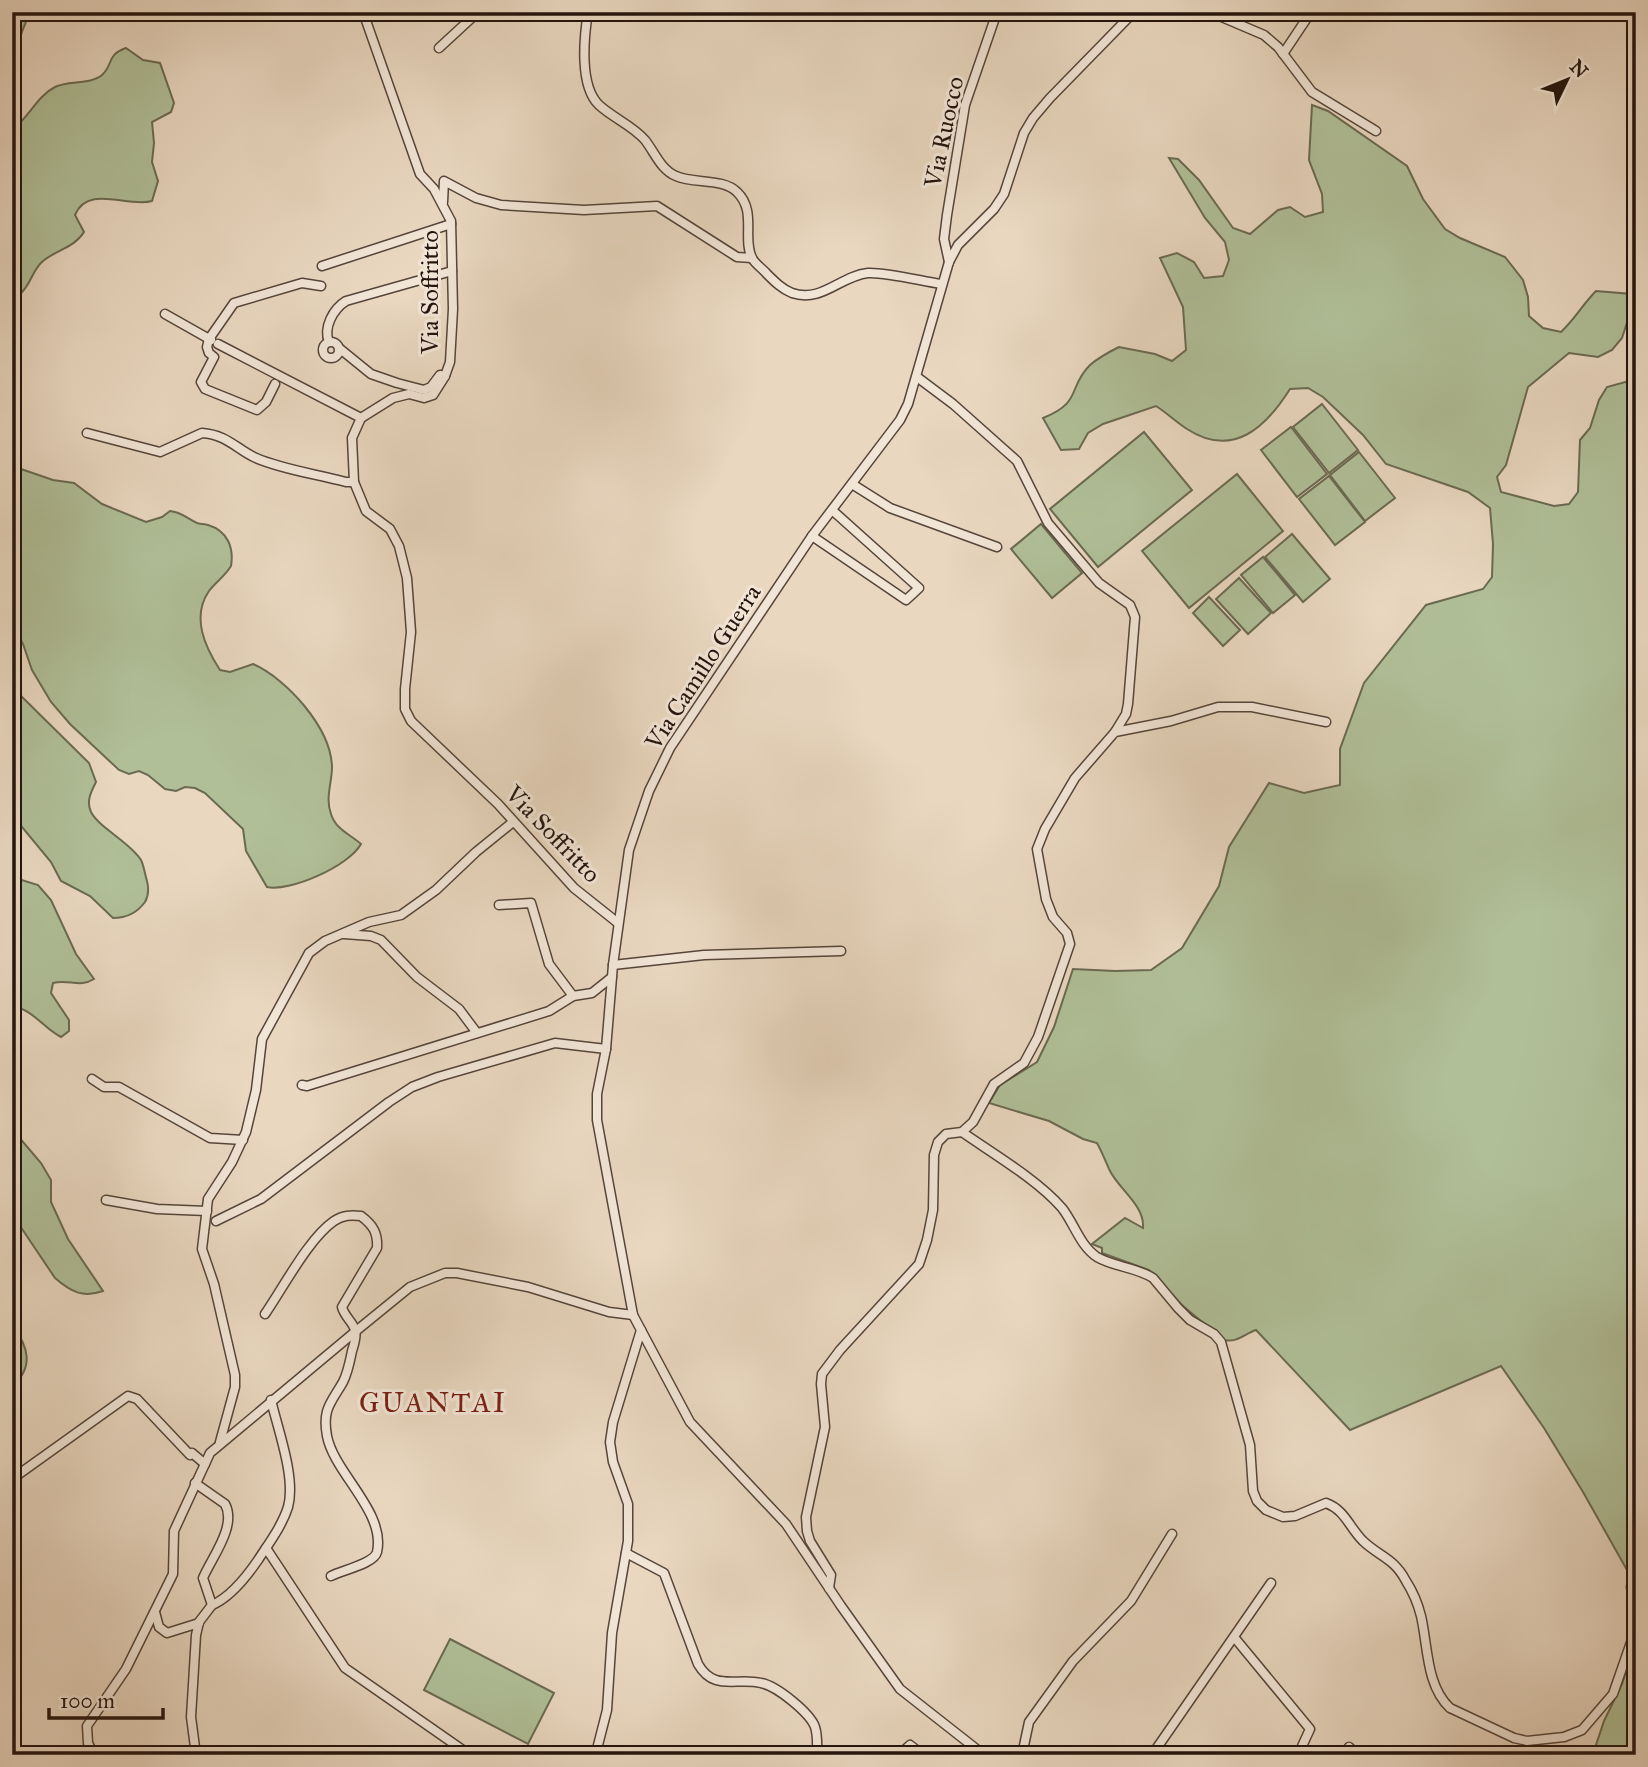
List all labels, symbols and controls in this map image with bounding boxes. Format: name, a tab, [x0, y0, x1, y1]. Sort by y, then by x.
north arrow	[1532, 46, 1602, 116]
text: N	[1565, 55, 1593, 82]
street label: Via Ruocco	[917, 74, 970, 191]
street label: Via Soffritto	[415, 230, 445, 355]
street label: Via Camillo Guerra	[638, 578, 768, 756]
street label: Via Soffritto	[499, 778, 607, 889]
district label: GUANTAI	[359, 1385, 507, 1420]
scale bar	[49, 1676, 163, 1720]
text: 100 m	[60, 1688, 115, 1714]

